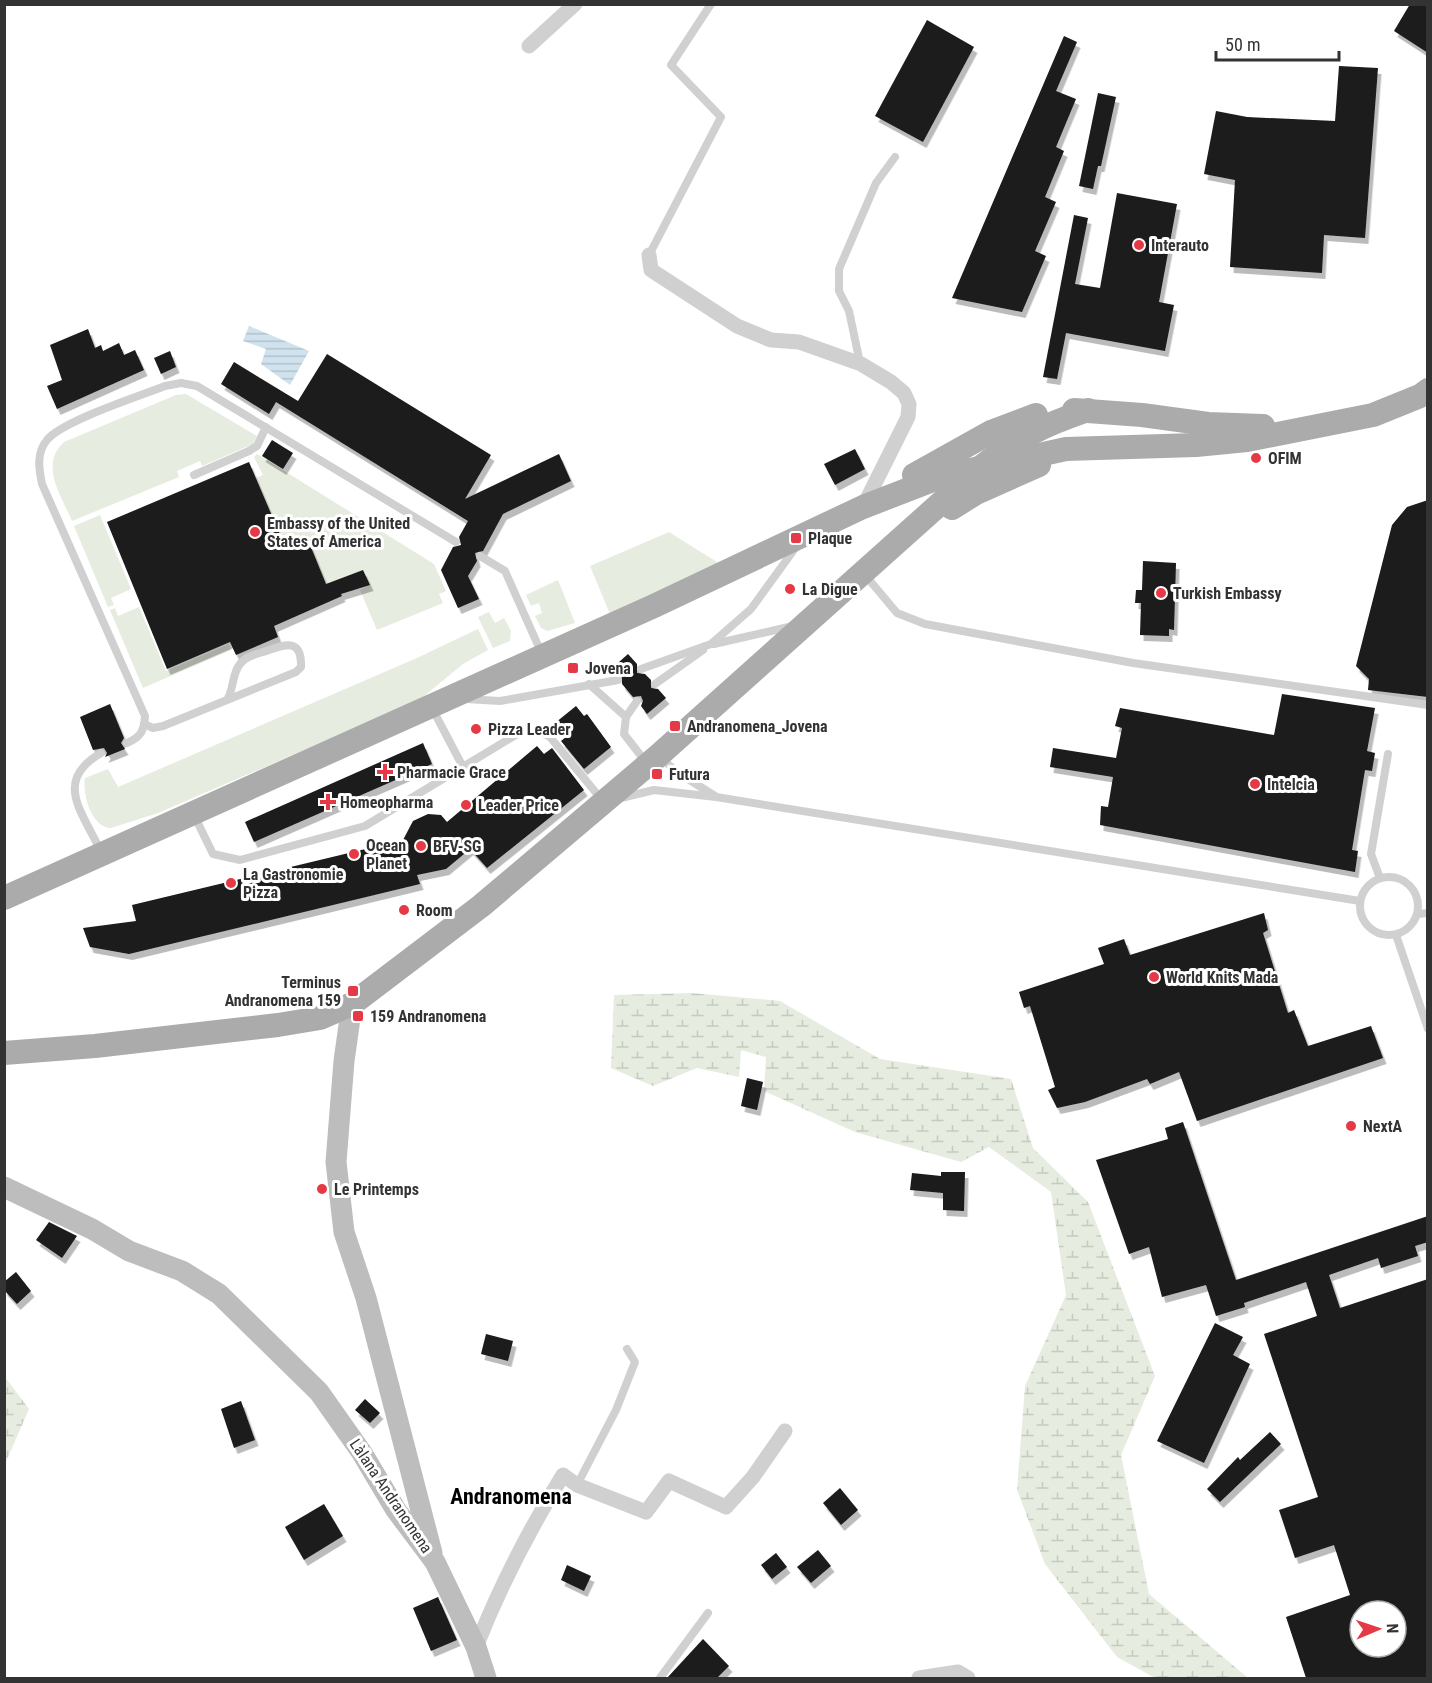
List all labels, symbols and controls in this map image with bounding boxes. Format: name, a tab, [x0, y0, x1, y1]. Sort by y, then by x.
scale bar	[1216, 24, 1339, 62]
text: 50 m	[1225, 34, 1260, 55]
place label: Interauto	[1151, 236, 1209, 255]
marker: Interauto	[1132, 238, 1146, 252]
place label: OFIM	[1268, 449, 1302, 468]
marker: OFIM	[1249, 451, 1263, 465]
place label: Embassy of the United States of America	[267, 514, 410, 551]
marker: Embassy of the United States of America	[248, 525, 262, 539]
place label: Plaque	[808, 529, 852, 548]
marker: Plaque	[789, 531, 803, 545]
place label: La Digue	[802, 580, 858, 599]
marker: La Digue	[783, 582, 797, 596]
place label: Turkish Embassy	[1173, 584, 1282, 603]
marker: Turkish Embassy	[1154, 586, 1168, 600]
place label: Jovena	[585, 659, 631, 678]
marker: Jovena	[566, 661, 580, 675]
place label: Andranomena_Jovena	[687, 717, 828, 736]
marker: Andranomena_Jovena	[668, 719, 682, 733]
place label: Pizza Leader	[488, 720, 571, 739]
marker: Pizza Leader	[469, 722, 483, 736]
place label: Pharmacie Grace	[397, 763, 506, 782]
marker: Pharmacie Grace	[378, 765, 392, 779]
place label: Futura	[669, 765, 710, 784]
marker: Futura	[650, 767, 664, 781]
place label: Intelcia	[1267, 775, 1315, 794]
marker: Intelcia	[1248, 777, 1262, 791]
place label: Homeopharma	[340, 793, 434, 812]
marker: Homeopharma	[321, 795, 335, 809]
place label: Leader Price	[478, 796, 559, 815]
marker: Leader Price	[459, 798, 473, 812]
place label: Ocean Planet	[366, 836, 407, 873]
place label: BFV-SG	[433, 837, 481, 856]
marker: BFV-SG	[414, 839, 428, 853]
marker: Ocean Planet	[347, 847, 361, 861]
place label: La Gastronomie Pizza	[243, 865, 344, 902]
marker: La Gastronomie Pizza	[224, 876, 238, 890]
place label: Room	[416, 901, 453, 920]
marker: Room	[397, 903, 411, 917]
place label: World Knits Mada	[1166, 968, 1279, 987]
marker: World Knits Mada	[1147, 970, 1161, 984]
place label: Terminus Andranomena 159	[225, 973, 341, 1010]
marker: Terminus Andranomena 159	[346, 984, 360, 998]
place label: 159 Andranomena	[370, 1007, 487, 1026]
marker: 159 Andranomena	[351, 1009, 365, 1023]
place label: NextA	[1363, 1117, 1403, 1136]
marker: NextA	[1344, 1119, 1358, 1133]
place label: Le Printemps	[334, 1180, 419, 1199]
marker: Le Printemps	[315, 1182, 329, 1196]
street label: Làlana Andranomena	[346, 1435, 436, 1557]
district label: Andranomena	[450, 1484, 572, 1509]
north arrow	[1348, 1599, 1408, 1659]
text: N	[1383, 1623, 1402, 1634]

